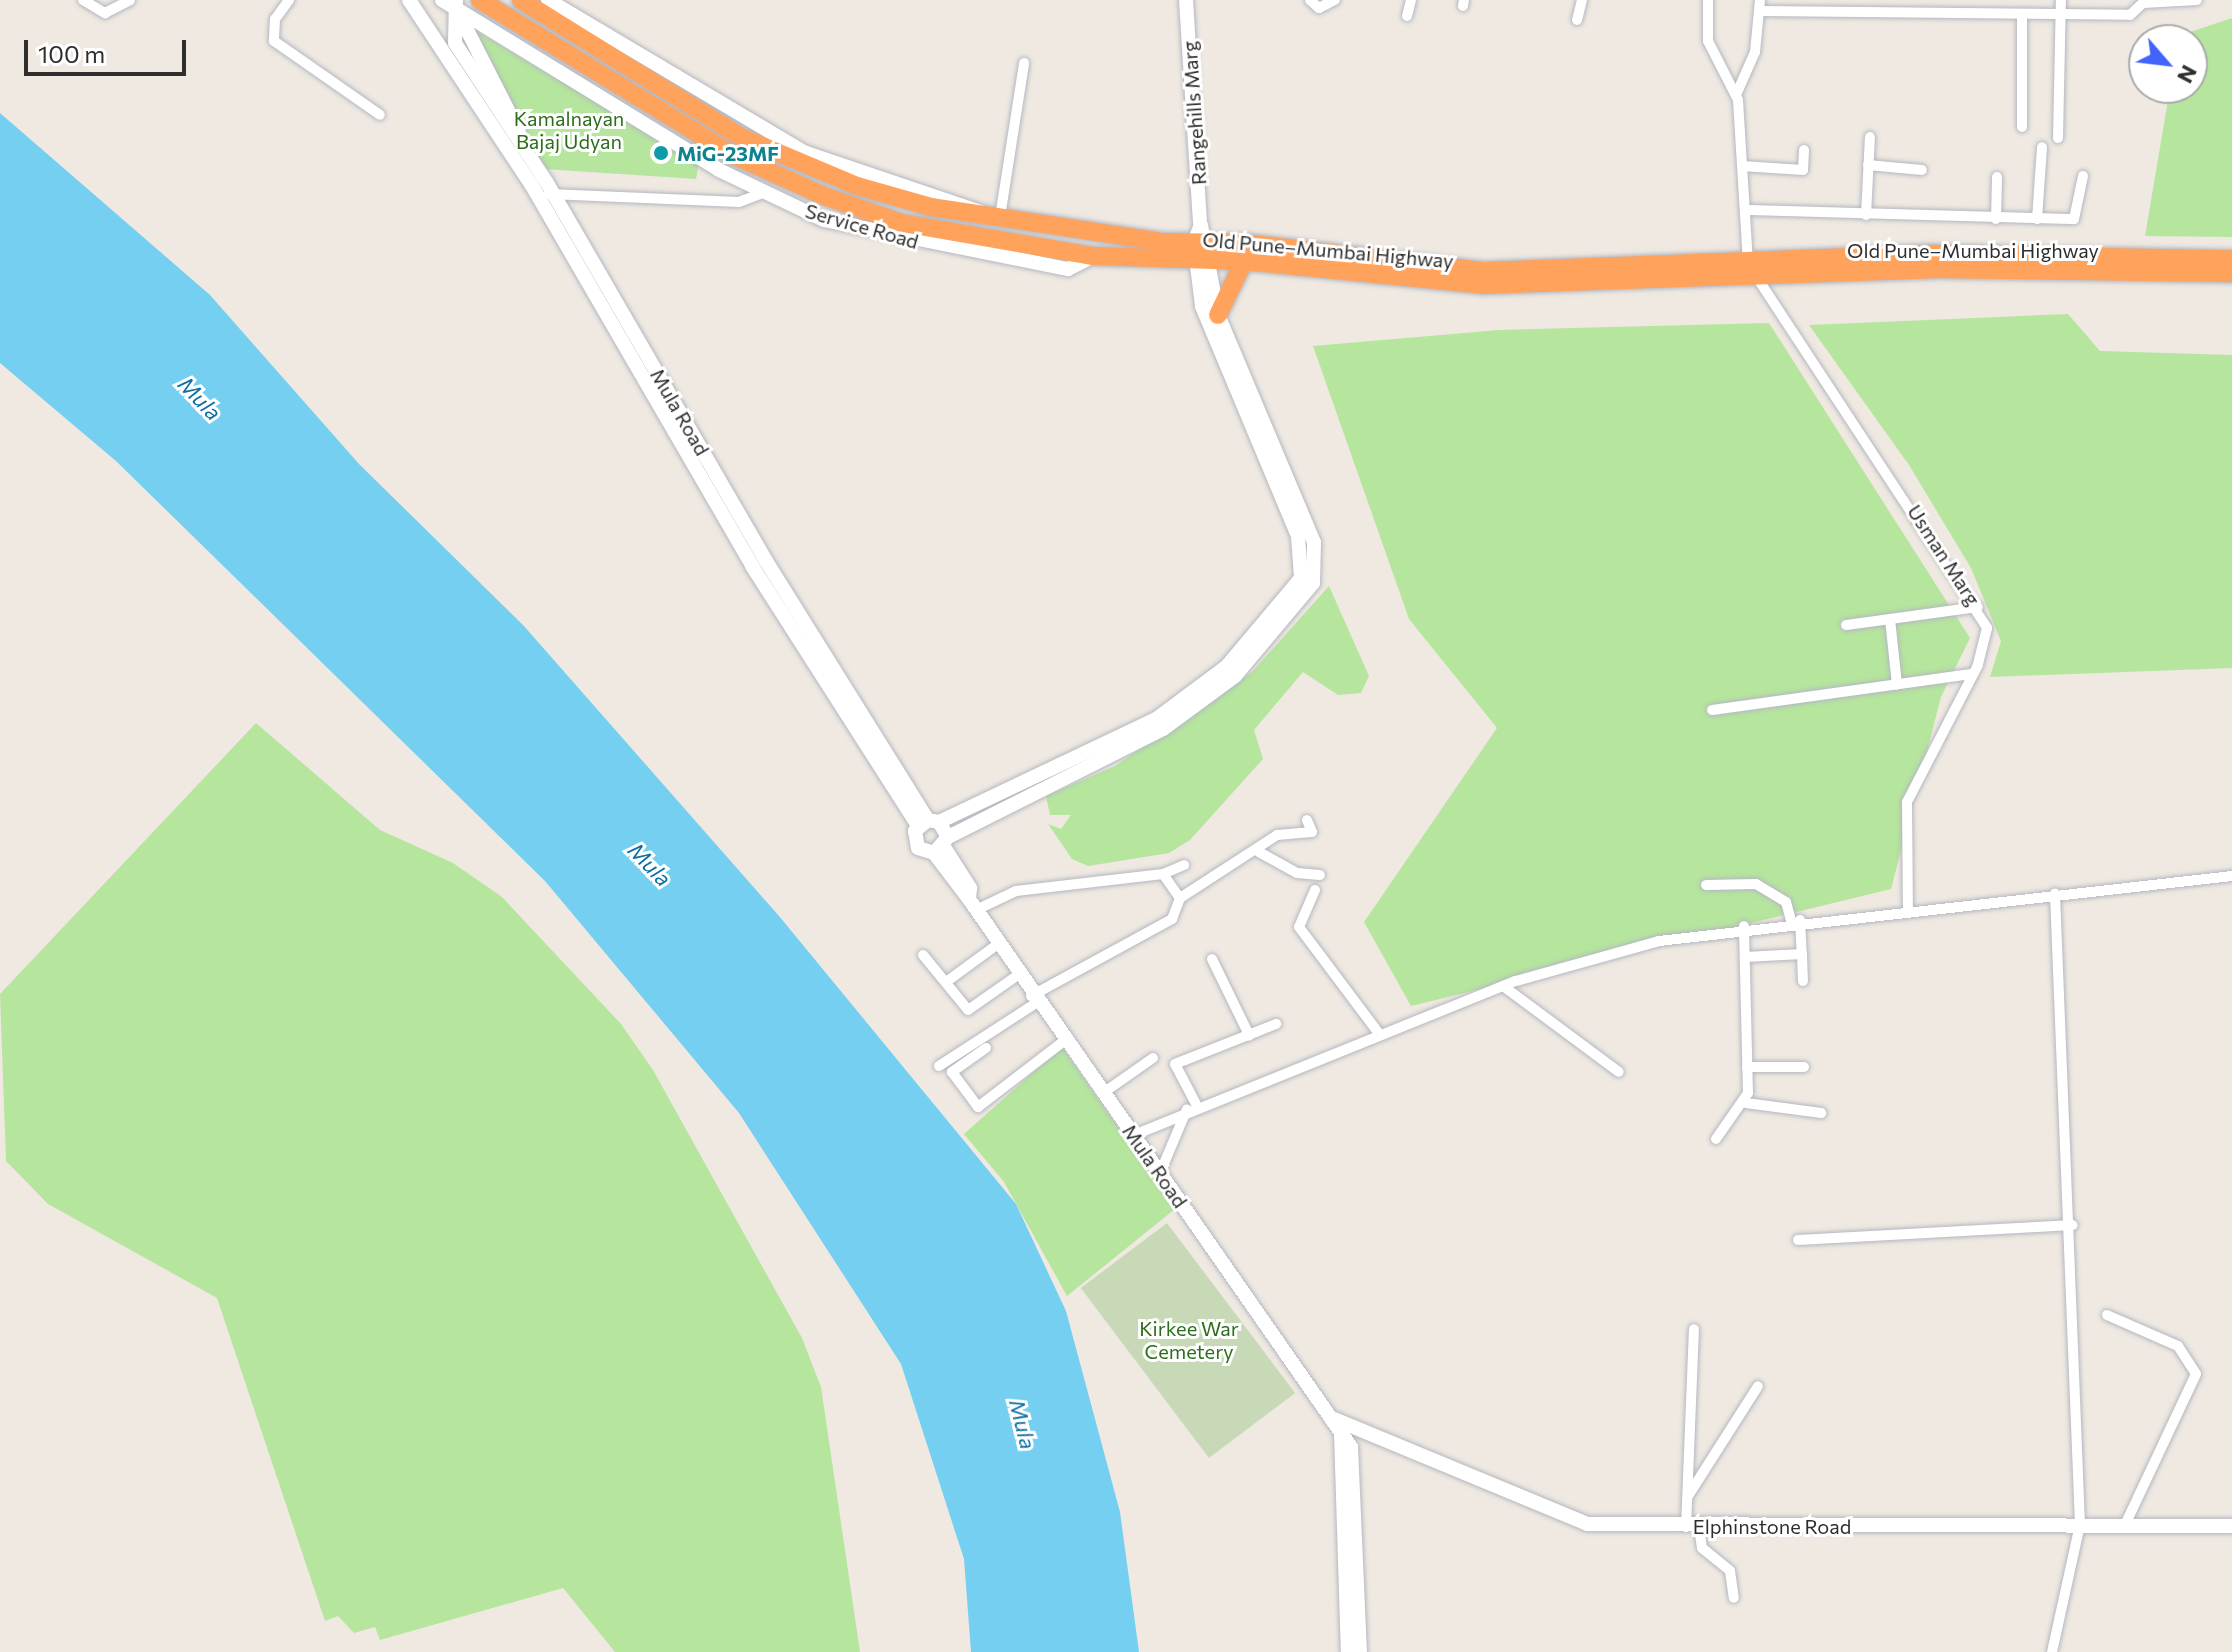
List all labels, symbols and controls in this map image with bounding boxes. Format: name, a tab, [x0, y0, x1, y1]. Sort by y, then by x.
scale bar	[28, 24, 190, 74]
north arrow	[2128, 24, 2208, 104]
text: 100 m	[38, 39, 105, 68]
street label: Rangehills Marg	[1177, 40, 1211, 186]
text: N	[2172, 61, 2204, 88]
park label: Kamalnayan Bajaj Udyan	[514, 107, 624, 154]
place label: MiG-23MF	[677, 141, 779, 165]
marker: MiG-23MF	[652, 144, 670, 162]
street label: Service Road	[803, 198, 921, 254]
street label: Old Pune–Mumbai Highway	[1202, 227, 1454, 273]
street label: Old Pune–Mumbai Highway	[1847, 238, 2099, 262]
street label: Mula Road	[646, 364, 714, 460]
water label: Mula	[173, 371, 227, 425]
street label: Usman Marg	[1903, 500, 1985, 610]
water label: Mula	[623, 837, 677, 891]
street label: Mula Road	[1118, 1120, 1192, 1212]
park label: Kirkee War Cemetery	[1139, 1317, 1239, 1364]
water label: Mula	[1004, 1396, 1042, 1452]
street label: Elphinstone Road	[1693, 1514, 1851, 1538]

